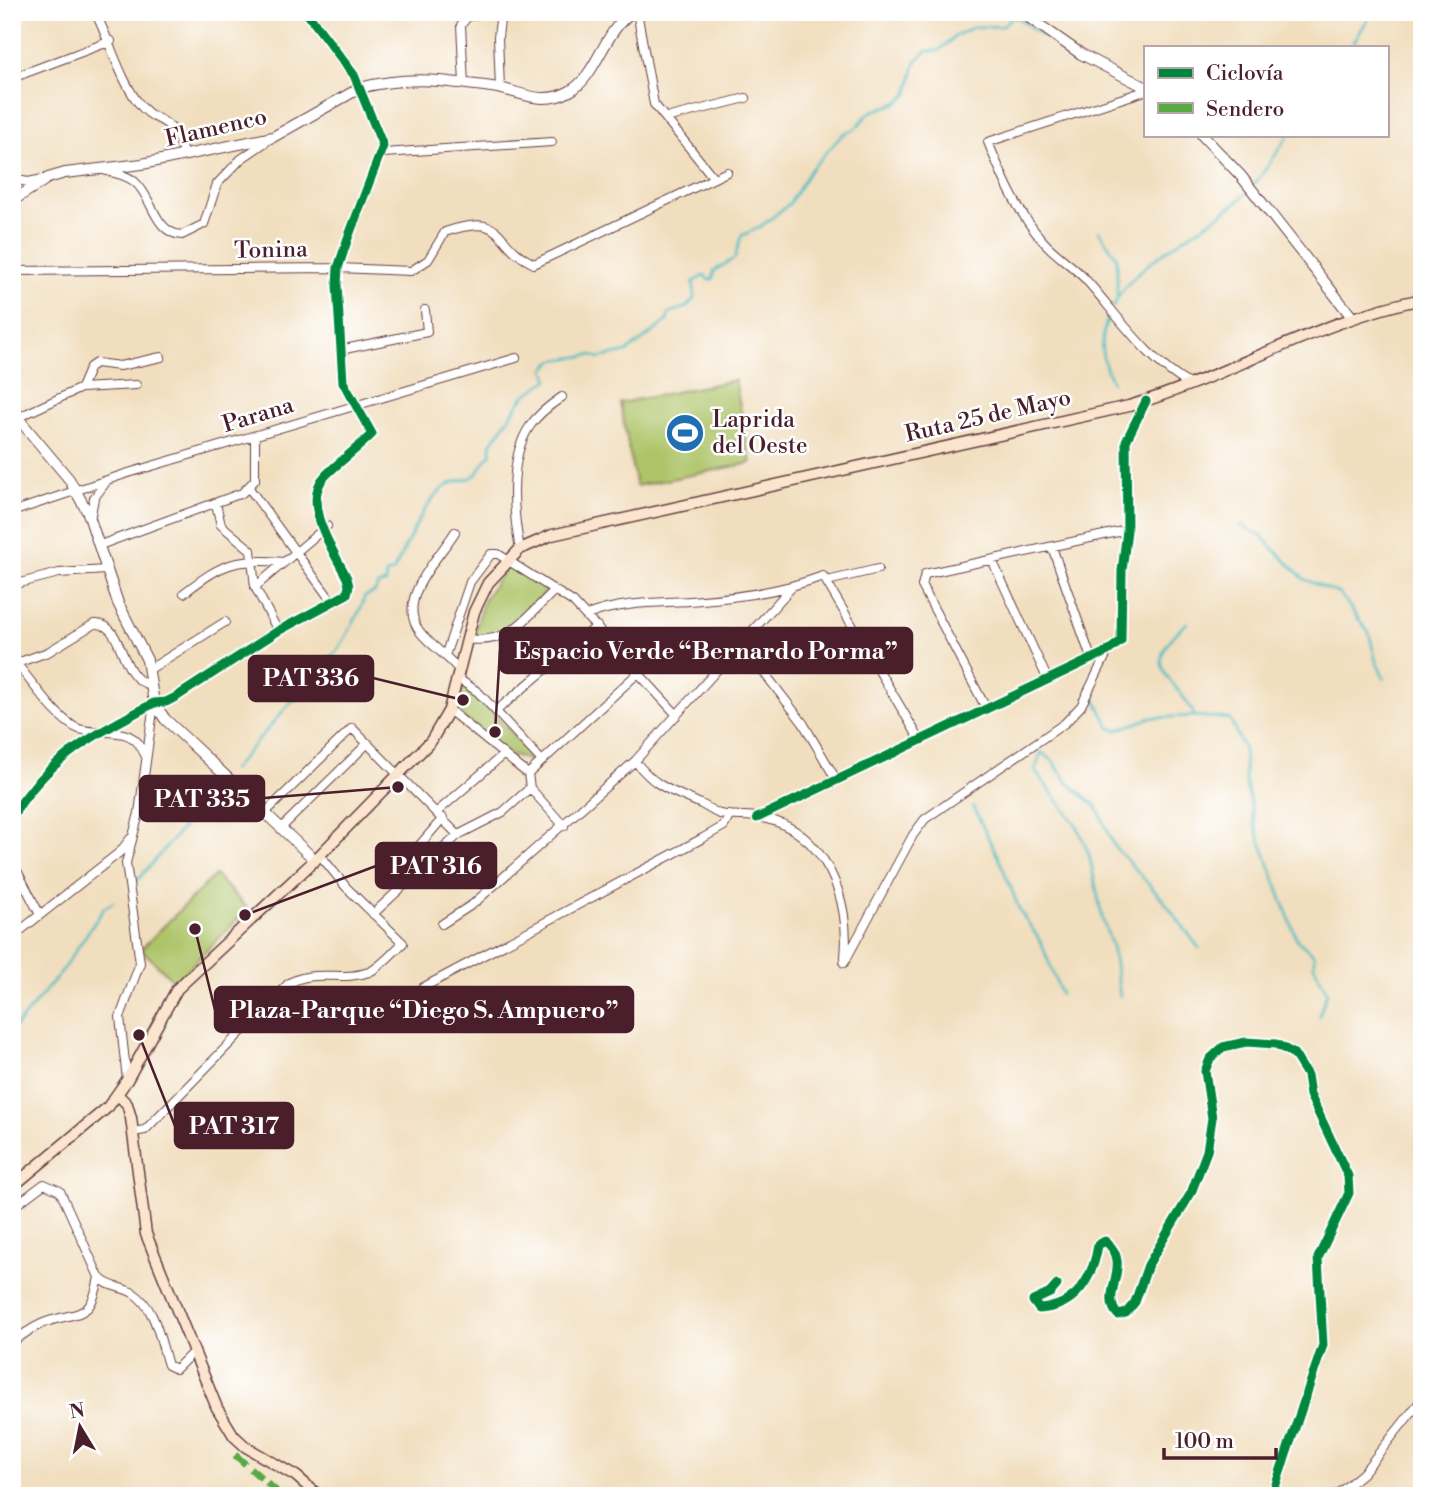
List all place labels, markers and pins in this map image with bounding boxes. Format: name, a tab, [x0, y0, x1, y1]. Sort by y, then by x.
place label: Laprida del Oeste	[712, 406, 808, 460]
sports icon: Laprida del Oeste	[664, 412, 706, 454]
callout: Espacio Verde “Bernardo Porma”	[500, 628, 912, 673]
callout: PAT 336	[249, 656, 373, 701]
callout: PAT 335	[140, 776, 264, 821]
callout: PAT 316	[376, 843, 496, 888]
callout: Plaza-Parque “Diego S. Ampuero”	[215, 987, 633, 1032]
callout: PAT 317	[175, 1103, 293, 1148]

